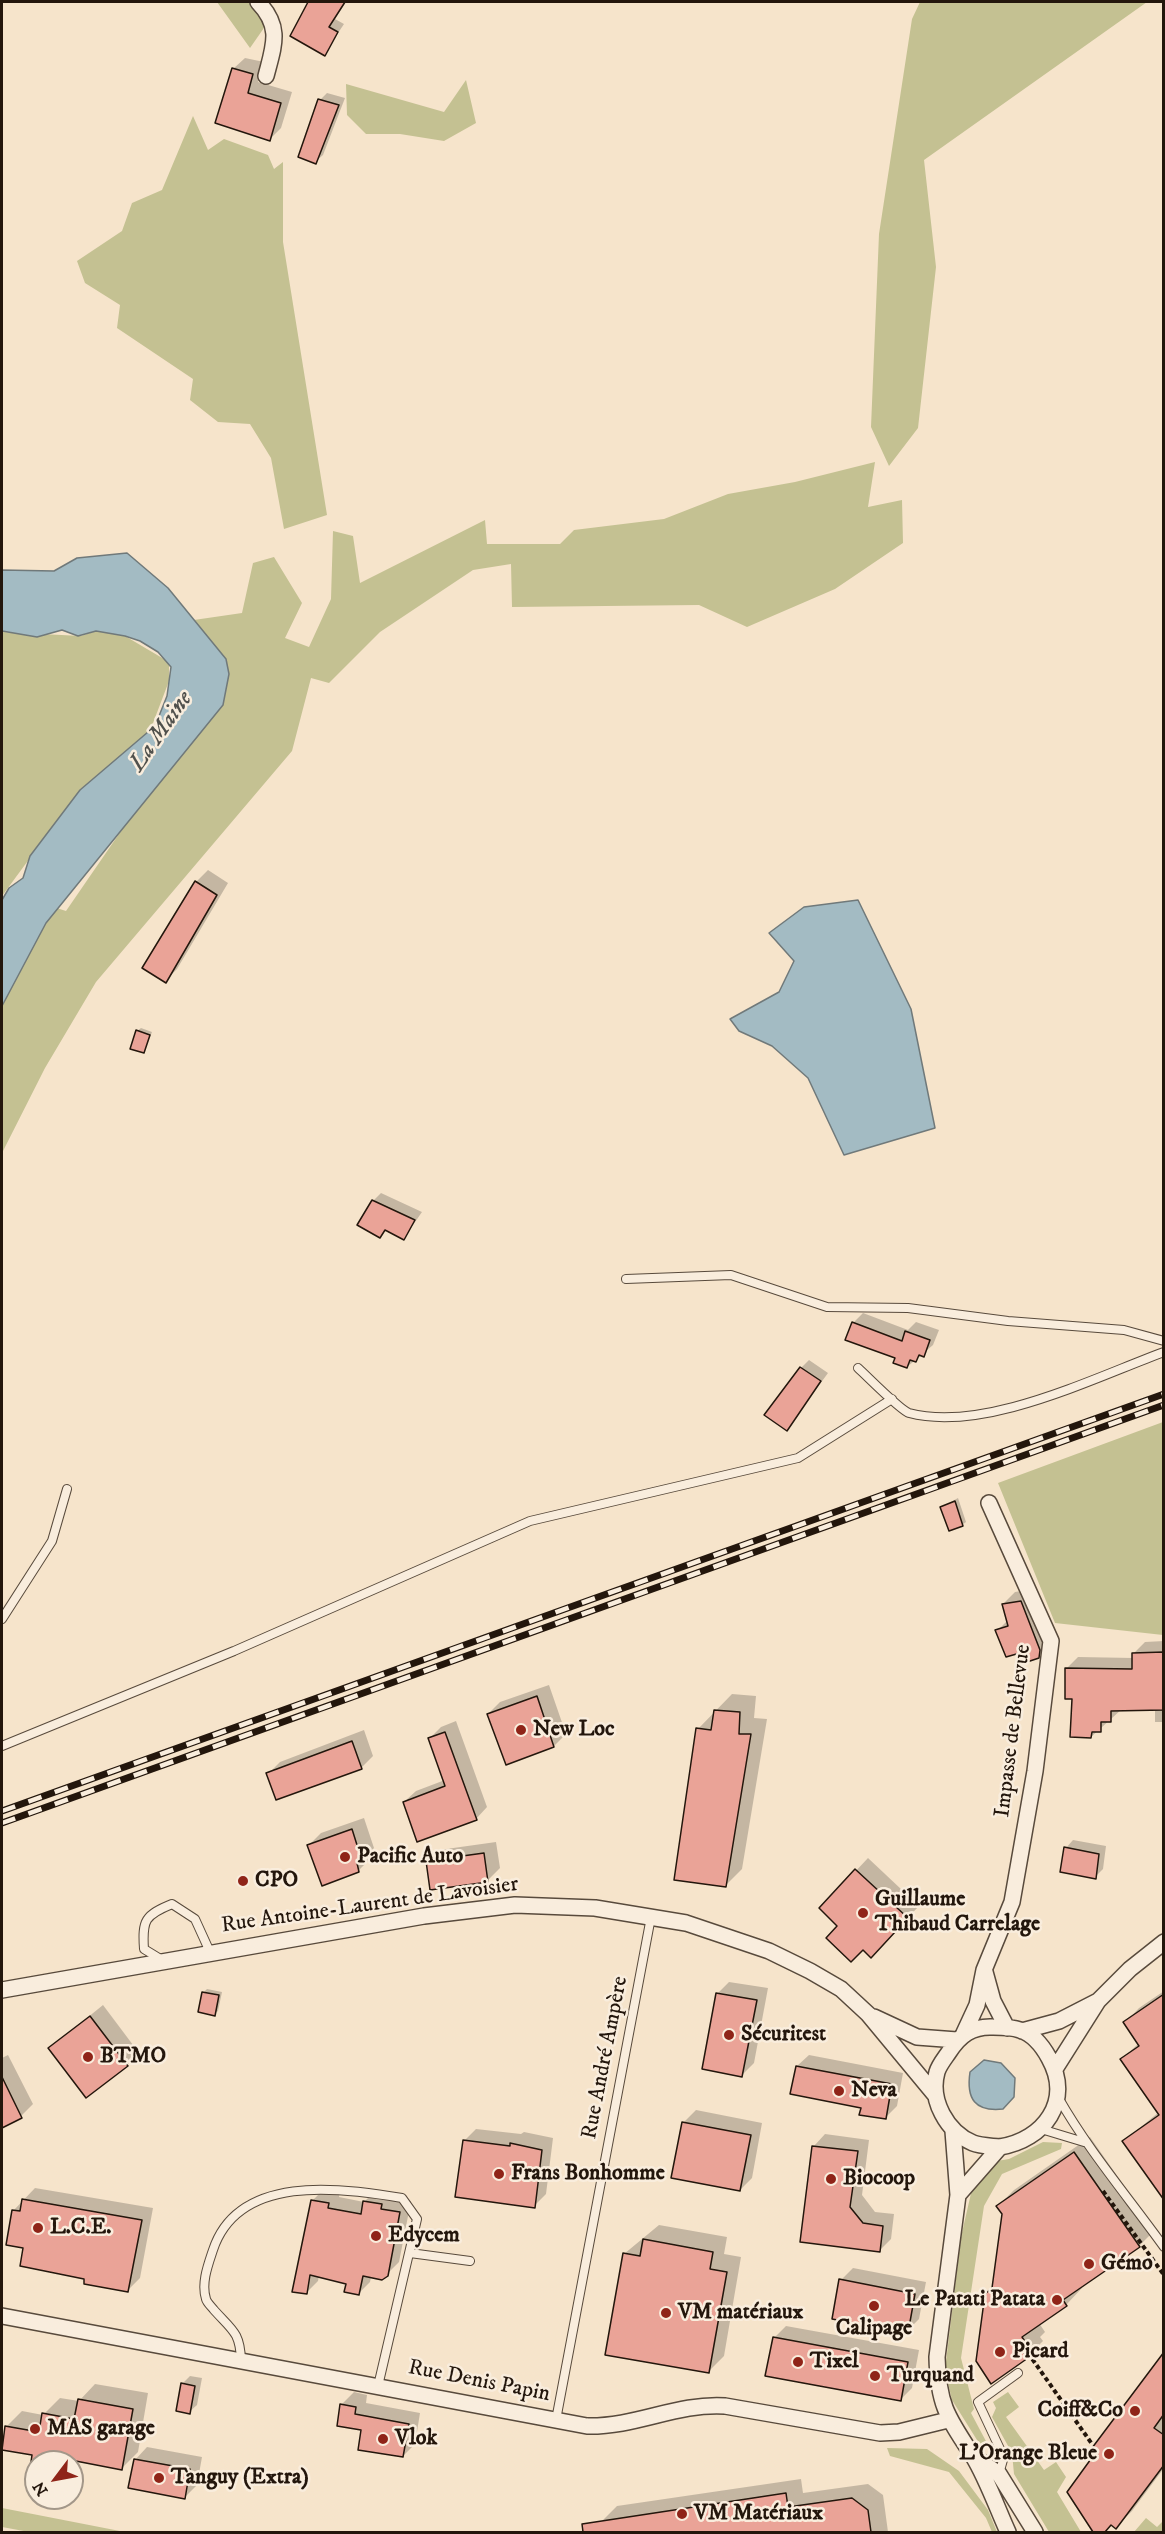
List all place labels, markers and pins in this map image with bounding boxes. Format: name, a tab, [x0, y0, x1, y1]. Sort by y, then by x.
place label: New Loc	[533, 1717, 615, 1743]
marker: New Loc	[514, 1723, 528, 1737]
place label: Pacific Auto	[357, 1844, 463, 1870]
marker: Pacific Auto	[338, 1850, 352, 1864]
place label: CPO	[255, 1868, 298, 1894]
marker: CPO	[236, 1874, 250, 1888]
place label: Guillaume Thibaud Carrelage	[875, 1887, 1040, 1939]
marker: Guillaume Thibaud Carrelage	[856, 1906, 870, 1920]
place label: Sécuritest	[741, 2022, 826, 2048]
marker: Sécuritest	[722, 2028, 736, 2042]
place label: BTMO	[100, 2044, 166, 2070]
marker: BTMO	[81, 2050, 95, 2064]
place label: Neva	[851, 2078, 897, 2104]
marker: Neva	[832, 2084, 846, 2098]
place label: Frans Bonhomme	[511, 2161, 665, 2187]
place label: Biocoop	[843, 2166, 915, 2192]
marker: Frans Bonhomme	[492, 2167, 506, 2181]
marker: Biocoop	[824, 2172, 838, 2186]
place label: L.C.E.	[50, 2215, 111, 2241]
marker: L.C.E.	[31, 2221, 45, 2235]
place label: Edycem	[388, 2223, 460, 2249]
marker: Edycem	[369, 2229, 383, 2243]
place label: Gémo	[1101, 2251, 1153, 2277]
marker: Gémo	[1082, 2257, 1096, 2271]
place label: Le Patati Patata	[904, 2287, 1045, 2313]
marker: Le Patati Patata	[1050, 2293, 1064, 2307]
marker: Calipage	[867, 2299, 881, 2313]
place label: VM matériaux	[678, 2300, 803, 2326]
marker: VM matériaux	[659, 2306, 673, 2320]
place label: Calipage	[836, 2316, 912, 2342]
place label: Picard	[1012, 2339, 1068, 2365]
marker: Picard	[993, 2345, 1007, 2359]
place label: Tixel	[810, 2349, 859, 2375]
marker: Tixel	[791, 2355, 805, 2369]
place label: Turquand	[887, 2363, 974, 2389]
marker: Turquand	[868, 2369, 882, 2383]
place label: Coiff&Co	[1037, 2398, 1123, 2424]
marker: Coiff&Co	[1128, 2404, 1142, 2418]
place label: MAS garage	[47, 2416, 155, 2442]
marker: MAS garage	[28, 2422, 42, 2436]
place label: Vlok	[395, 2426, 437, 2452]
marker: Vlok	[376, 2432, 390, 2446]
place label: L'Orange Bleue	[959, 2441, 1097, 2467]
marker: L'Orange Bleue	[1102, 2447, 1116, 2461]
place label: Tanguy (Extra)	[171, 2465, 309, 2491]
marker: Tanguy (Extra)	[152, 2471, 166, 2485]
place label: VM Matériaux	[694, 2501, 823, 2527]
marker: VM Matériaux	[675, 2507, 689, 2521]

